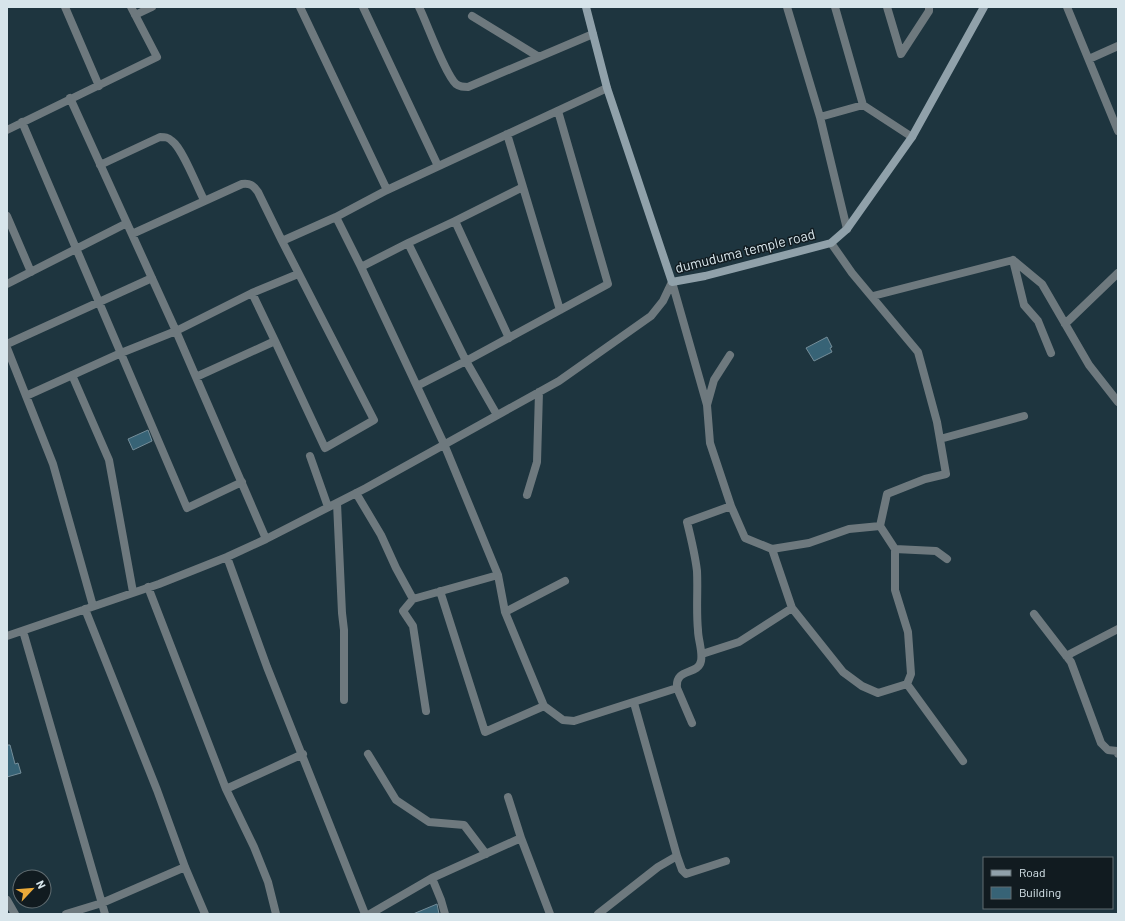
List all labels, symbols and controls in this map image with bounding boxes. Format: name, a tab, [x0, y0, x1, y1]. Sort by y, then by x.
street label: dumuduma temple road	[673, 225, 817, 276]
legend	[983, 857, 1113, 909]
text: Road	[1019, 865, 1046, 879]
north arrow	[12, 869, 52, 909]
text: N	[34, 878, 49, 891]
text: Building	[1019, 885, 1061, 899]

